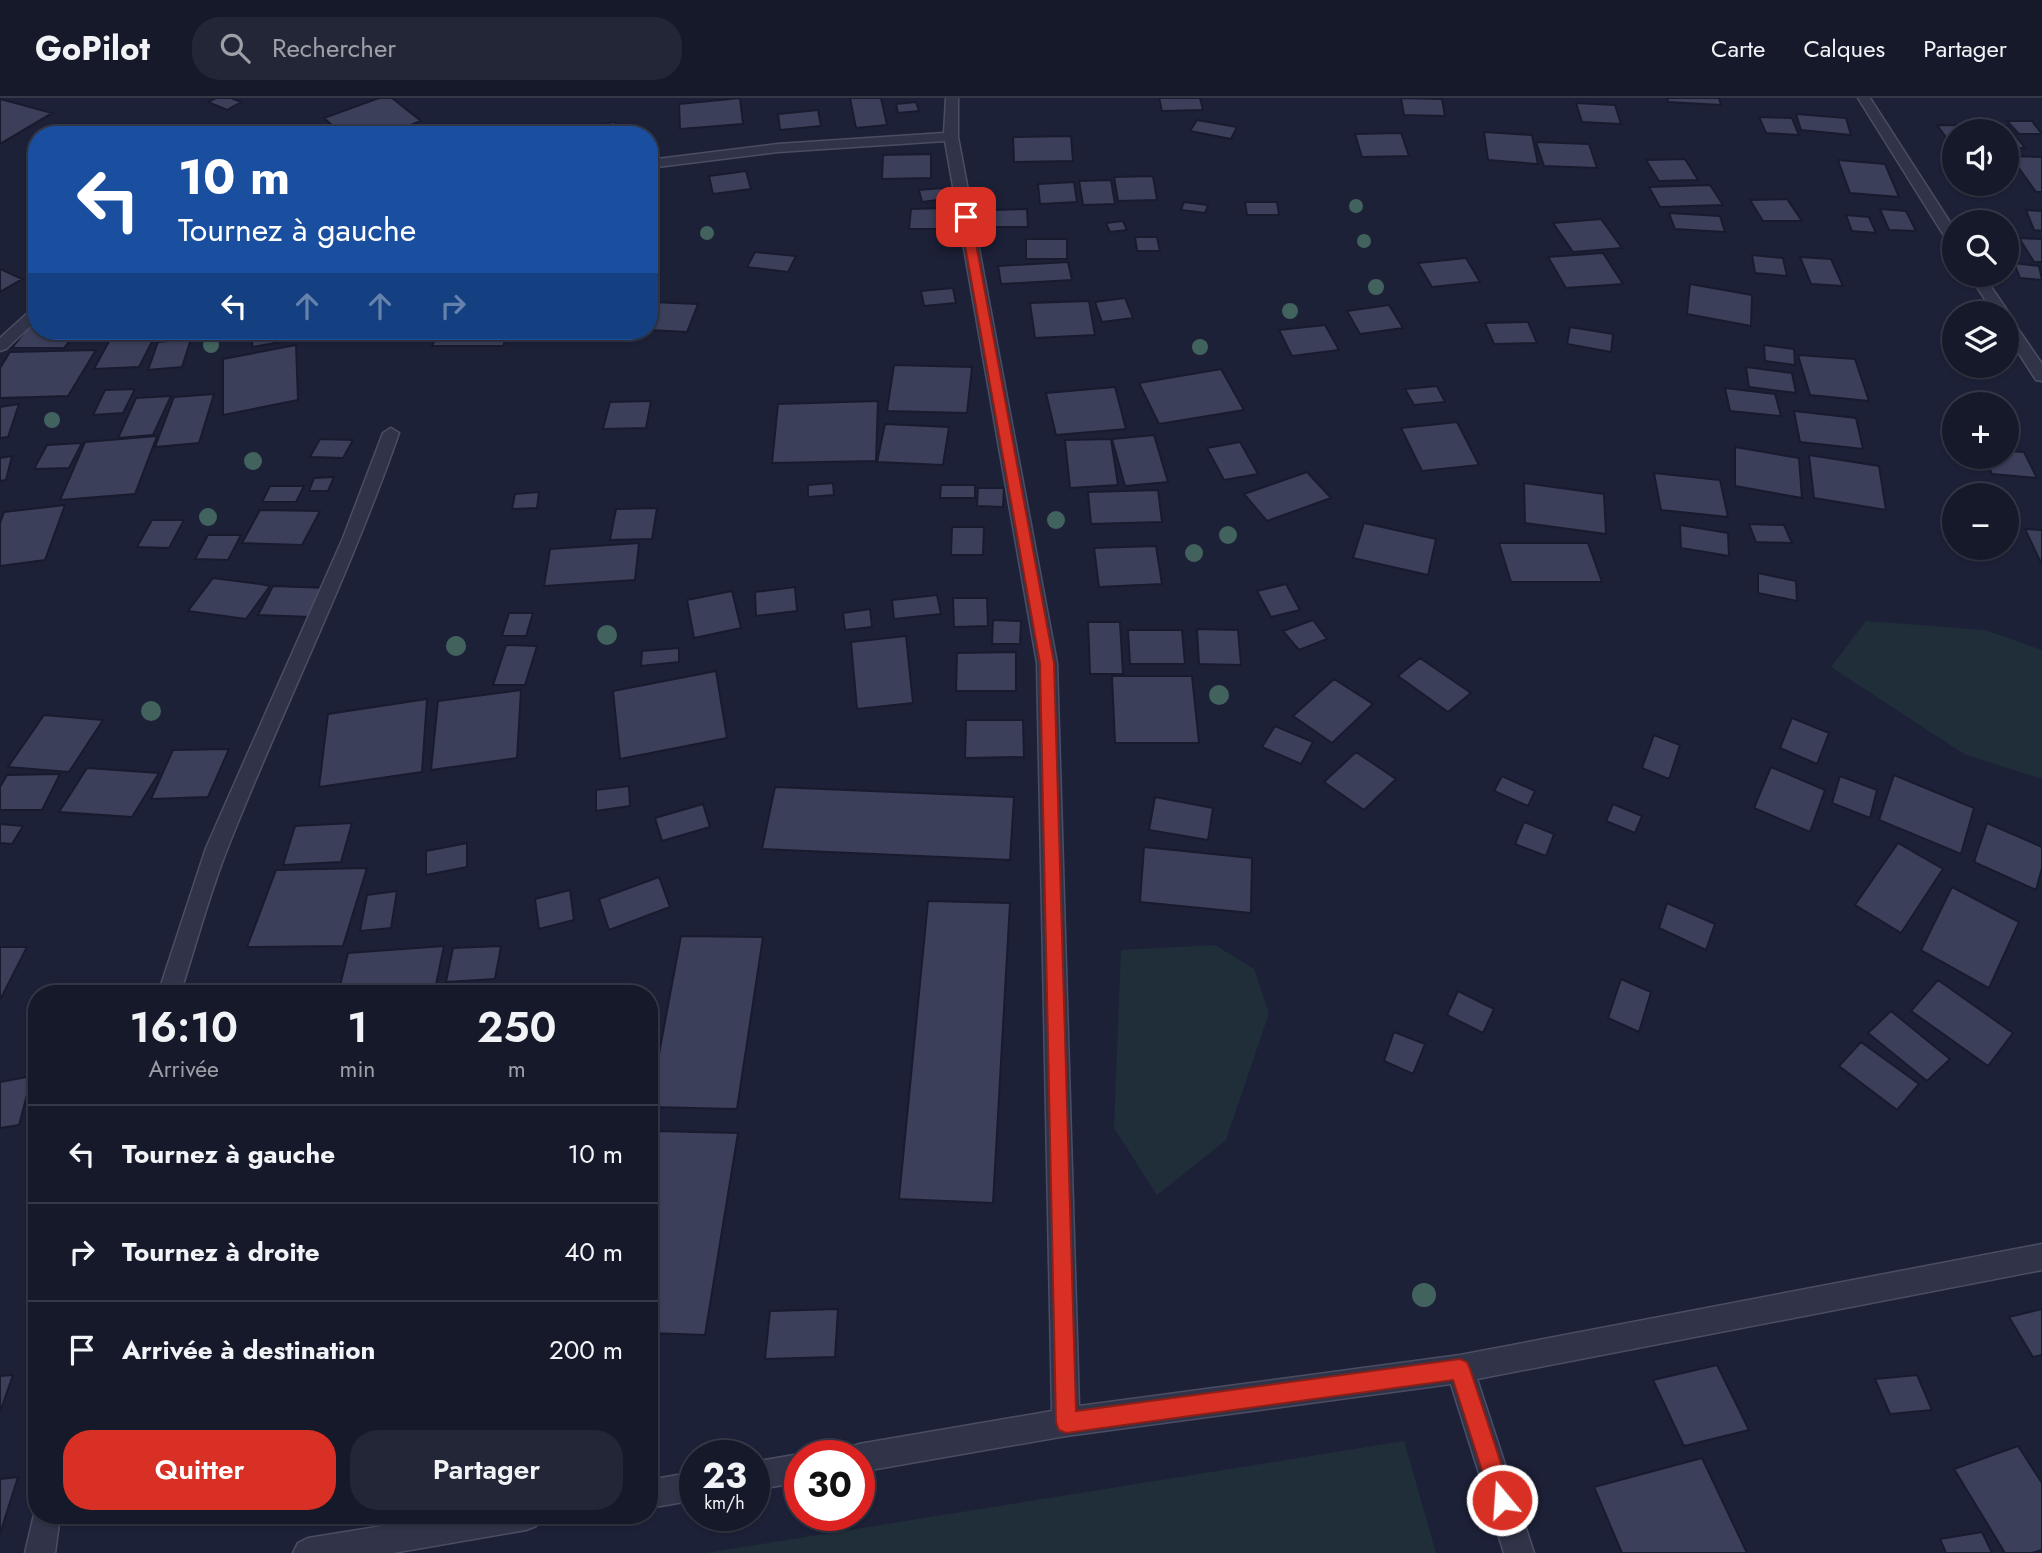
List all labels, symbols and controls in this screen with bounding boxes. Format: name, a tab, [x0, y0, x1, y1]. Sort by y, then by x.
search box	[192, 17, 682, 80]
text: GoPilot	[35, 25, 150, 72]
icon: search	[216, 29, 254, 67]
text: Rechercher	[272, 29, 396, 67]
text: Carte	[1711, 31, 1765, 66]
text: Calques	[1803, 31, 1885, 66]
text: Partager	[1923, 31, 2007, 66]
map controls	[1942, 119, 2019, 560]
button: sound	[1942, 119, 2019, 196]
text: 10 m	[178, 142, 290, 212]
icon: left	[63, 154, 154, 245]
pin	[936, 187, 996, 247]
icon: arrive	[947, 198, 985, 236]
text: Tournez à gauche	[178, 207, 416, 253]
button: search	[1942, 210, 2019, 287]
icon: left	[215, 287, 253, 325]
icon: ahead	[288, 287, 326, 325]
icon: ahead	[361, 287, 399, 325]
icon: right	[434, 287, 472, 325]
button: layers	[1942, 301, 2019, 378]
button: +	[1942, 392, 2019, 469]
button: −	[1942, 483, 2019, 560]
text: 16:10	[130, 997, 238, 1058]
text: 1	[347, 997, 368, 1058]
text: 250	[477, 997, 556, 1058]
text: Arrivée	[149, 1052, 219, 1086]
text: min	[339, 1052, 375, 1086]
text: m	[508, 1052, 526, 1086]
icon: left	[63, 1135, 101, 1173]
text: Tournez à gauche	[122, 1135, 335, 1173]
text: 10 m	[568, 1135, 623, 1173]
icon: right	[63, 1233, 101, 1271]
text: Tournez à droite	[122, 1233, 320, 1271]
text: 40 m	[564, 1233, 623, 1271]
icon: arrive	[63, 1331, 101, 1369]
text: Arrivée à destination	[122, 1331, 375, 1369]
text: 200 m	[549, 1331, 623, 1369]
button: Quitter	[63, 1430, 336, 1510]
button: Partager	[350, 1430, 623, 1510]
speed limit sign: 30	[784, 1440, 875, 1531]
text: 23	[702, 1451, 747, 1501]
position arrow	[1465, 1463, 1539, 1537]
text: km/h	[704, 1490, 745, 1516]

